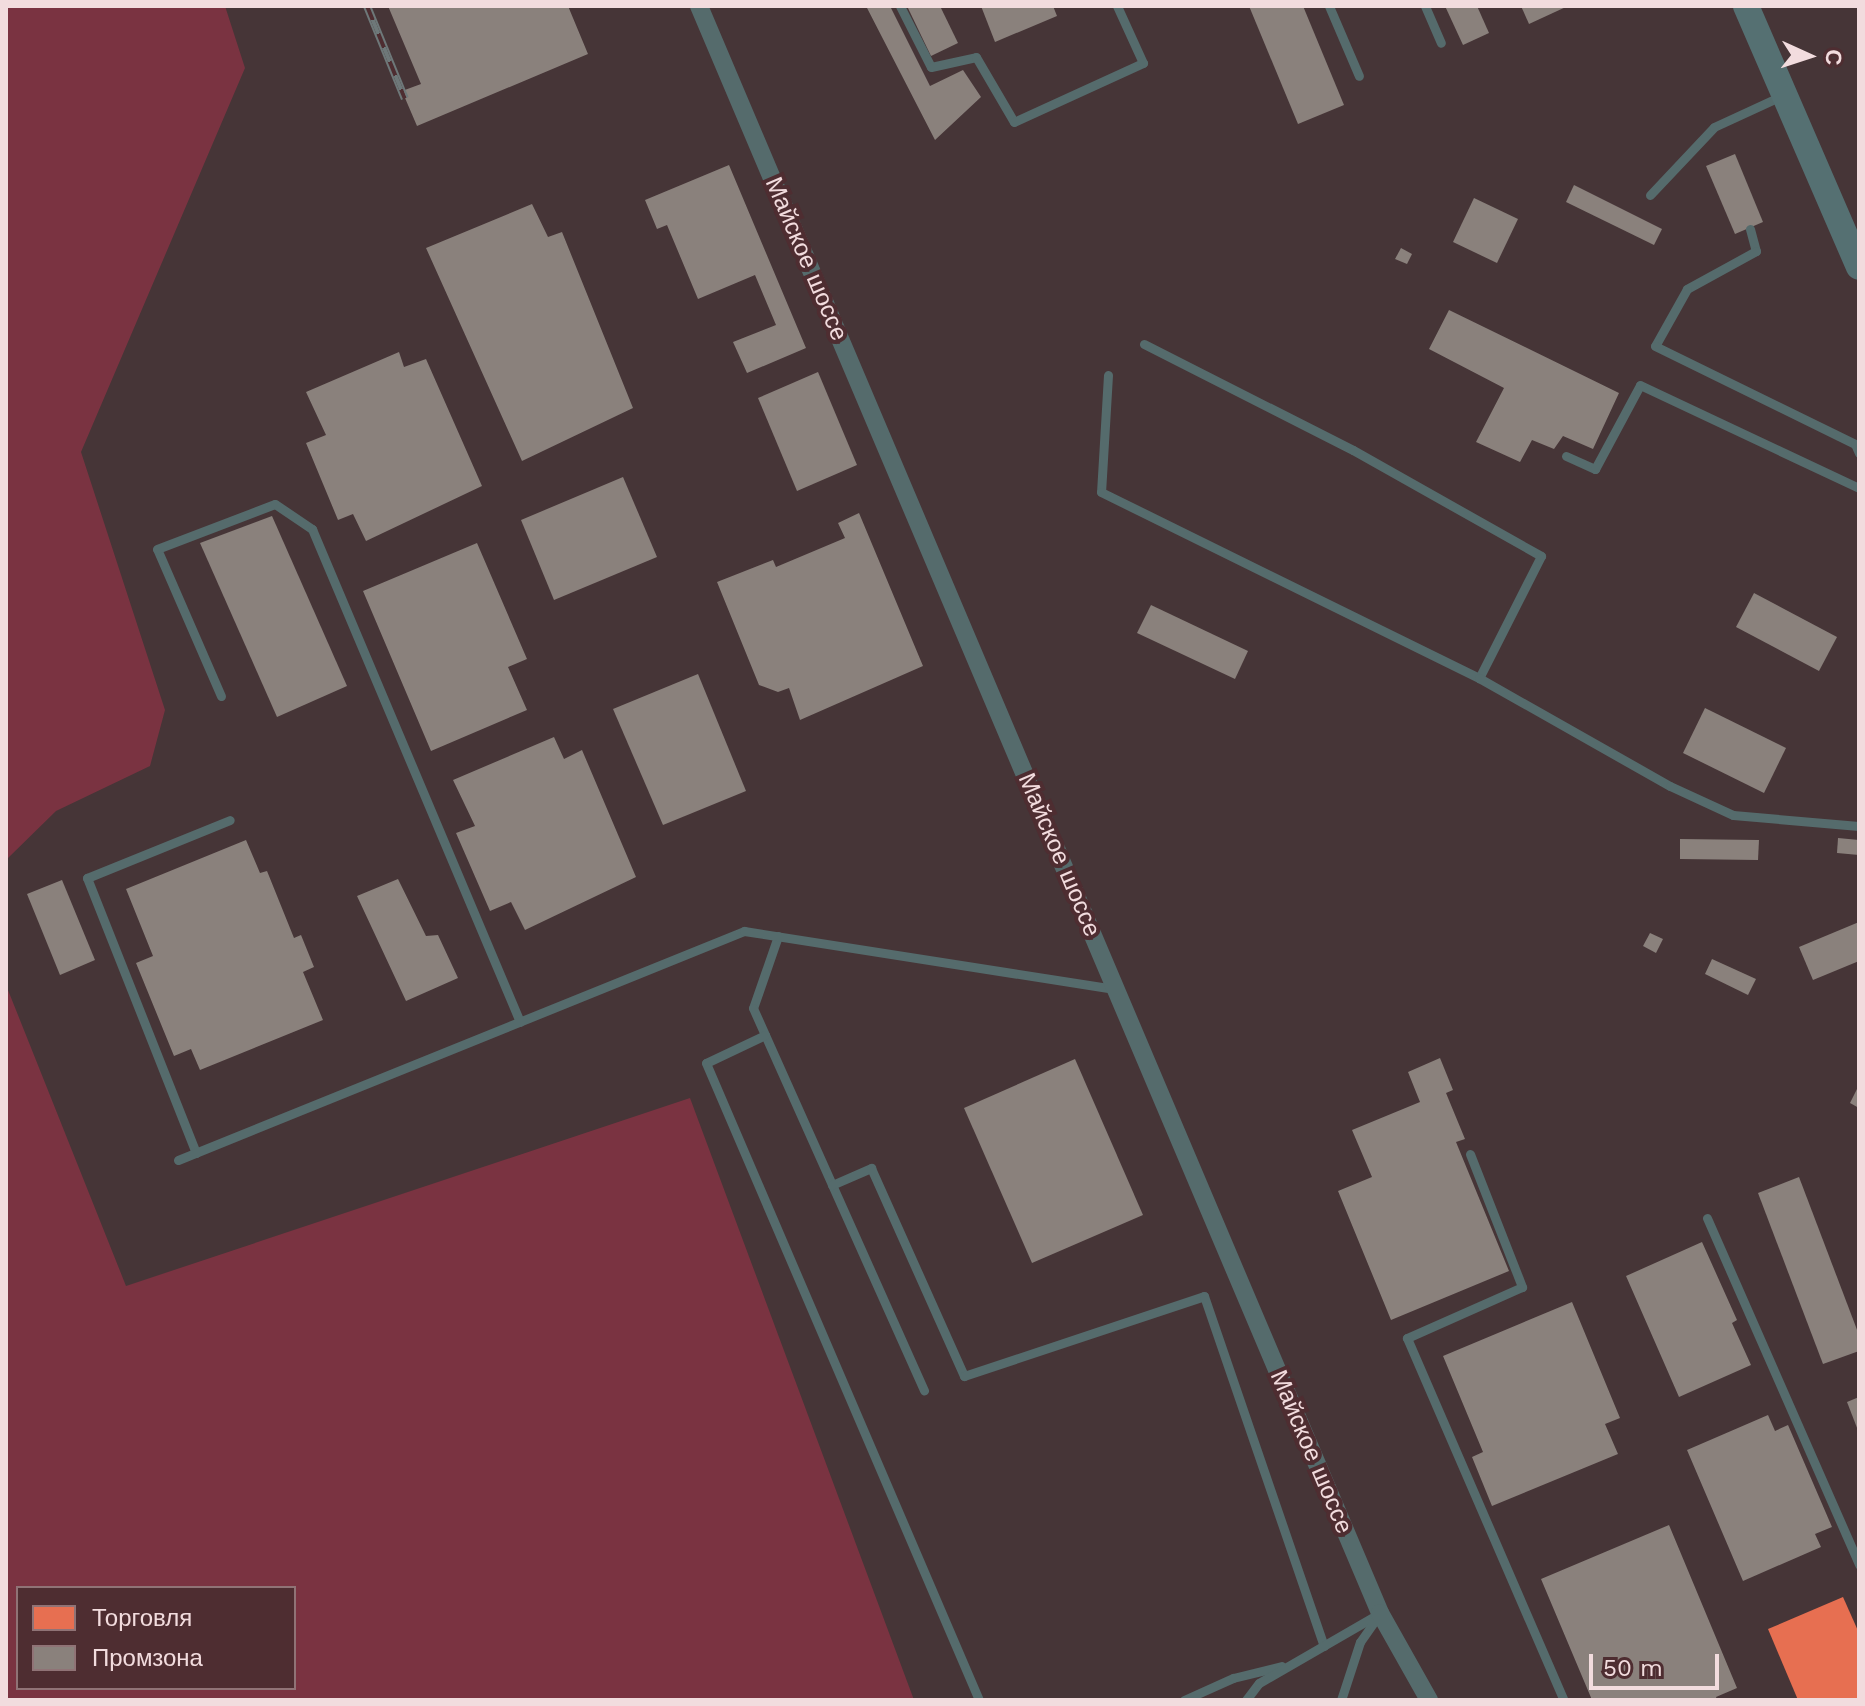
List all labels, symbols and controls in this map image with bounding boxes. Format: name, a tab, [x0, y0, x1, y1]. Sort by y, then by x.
north arrow	[1769, 16, 1849, 96]
text: С	[1821, 49, 1846, 66]
street label: Майское шоссе	[759, 173, 853, 345]
street label: Майское шоссе	[1012, 769, 1106, 941]
street label: Майское шоссе	[1264, 1366, 1358, 1538]
legend	[16, 1586, 296, 1690]
text: Торговля	[92, 1604, 192, 1632]
scale bar	[1593, 1638, 1723, 1688]
text: Промзона	[92, 1644, 203, 1672]
text: 50 m	[1603, 1654, 1663, 1682]

